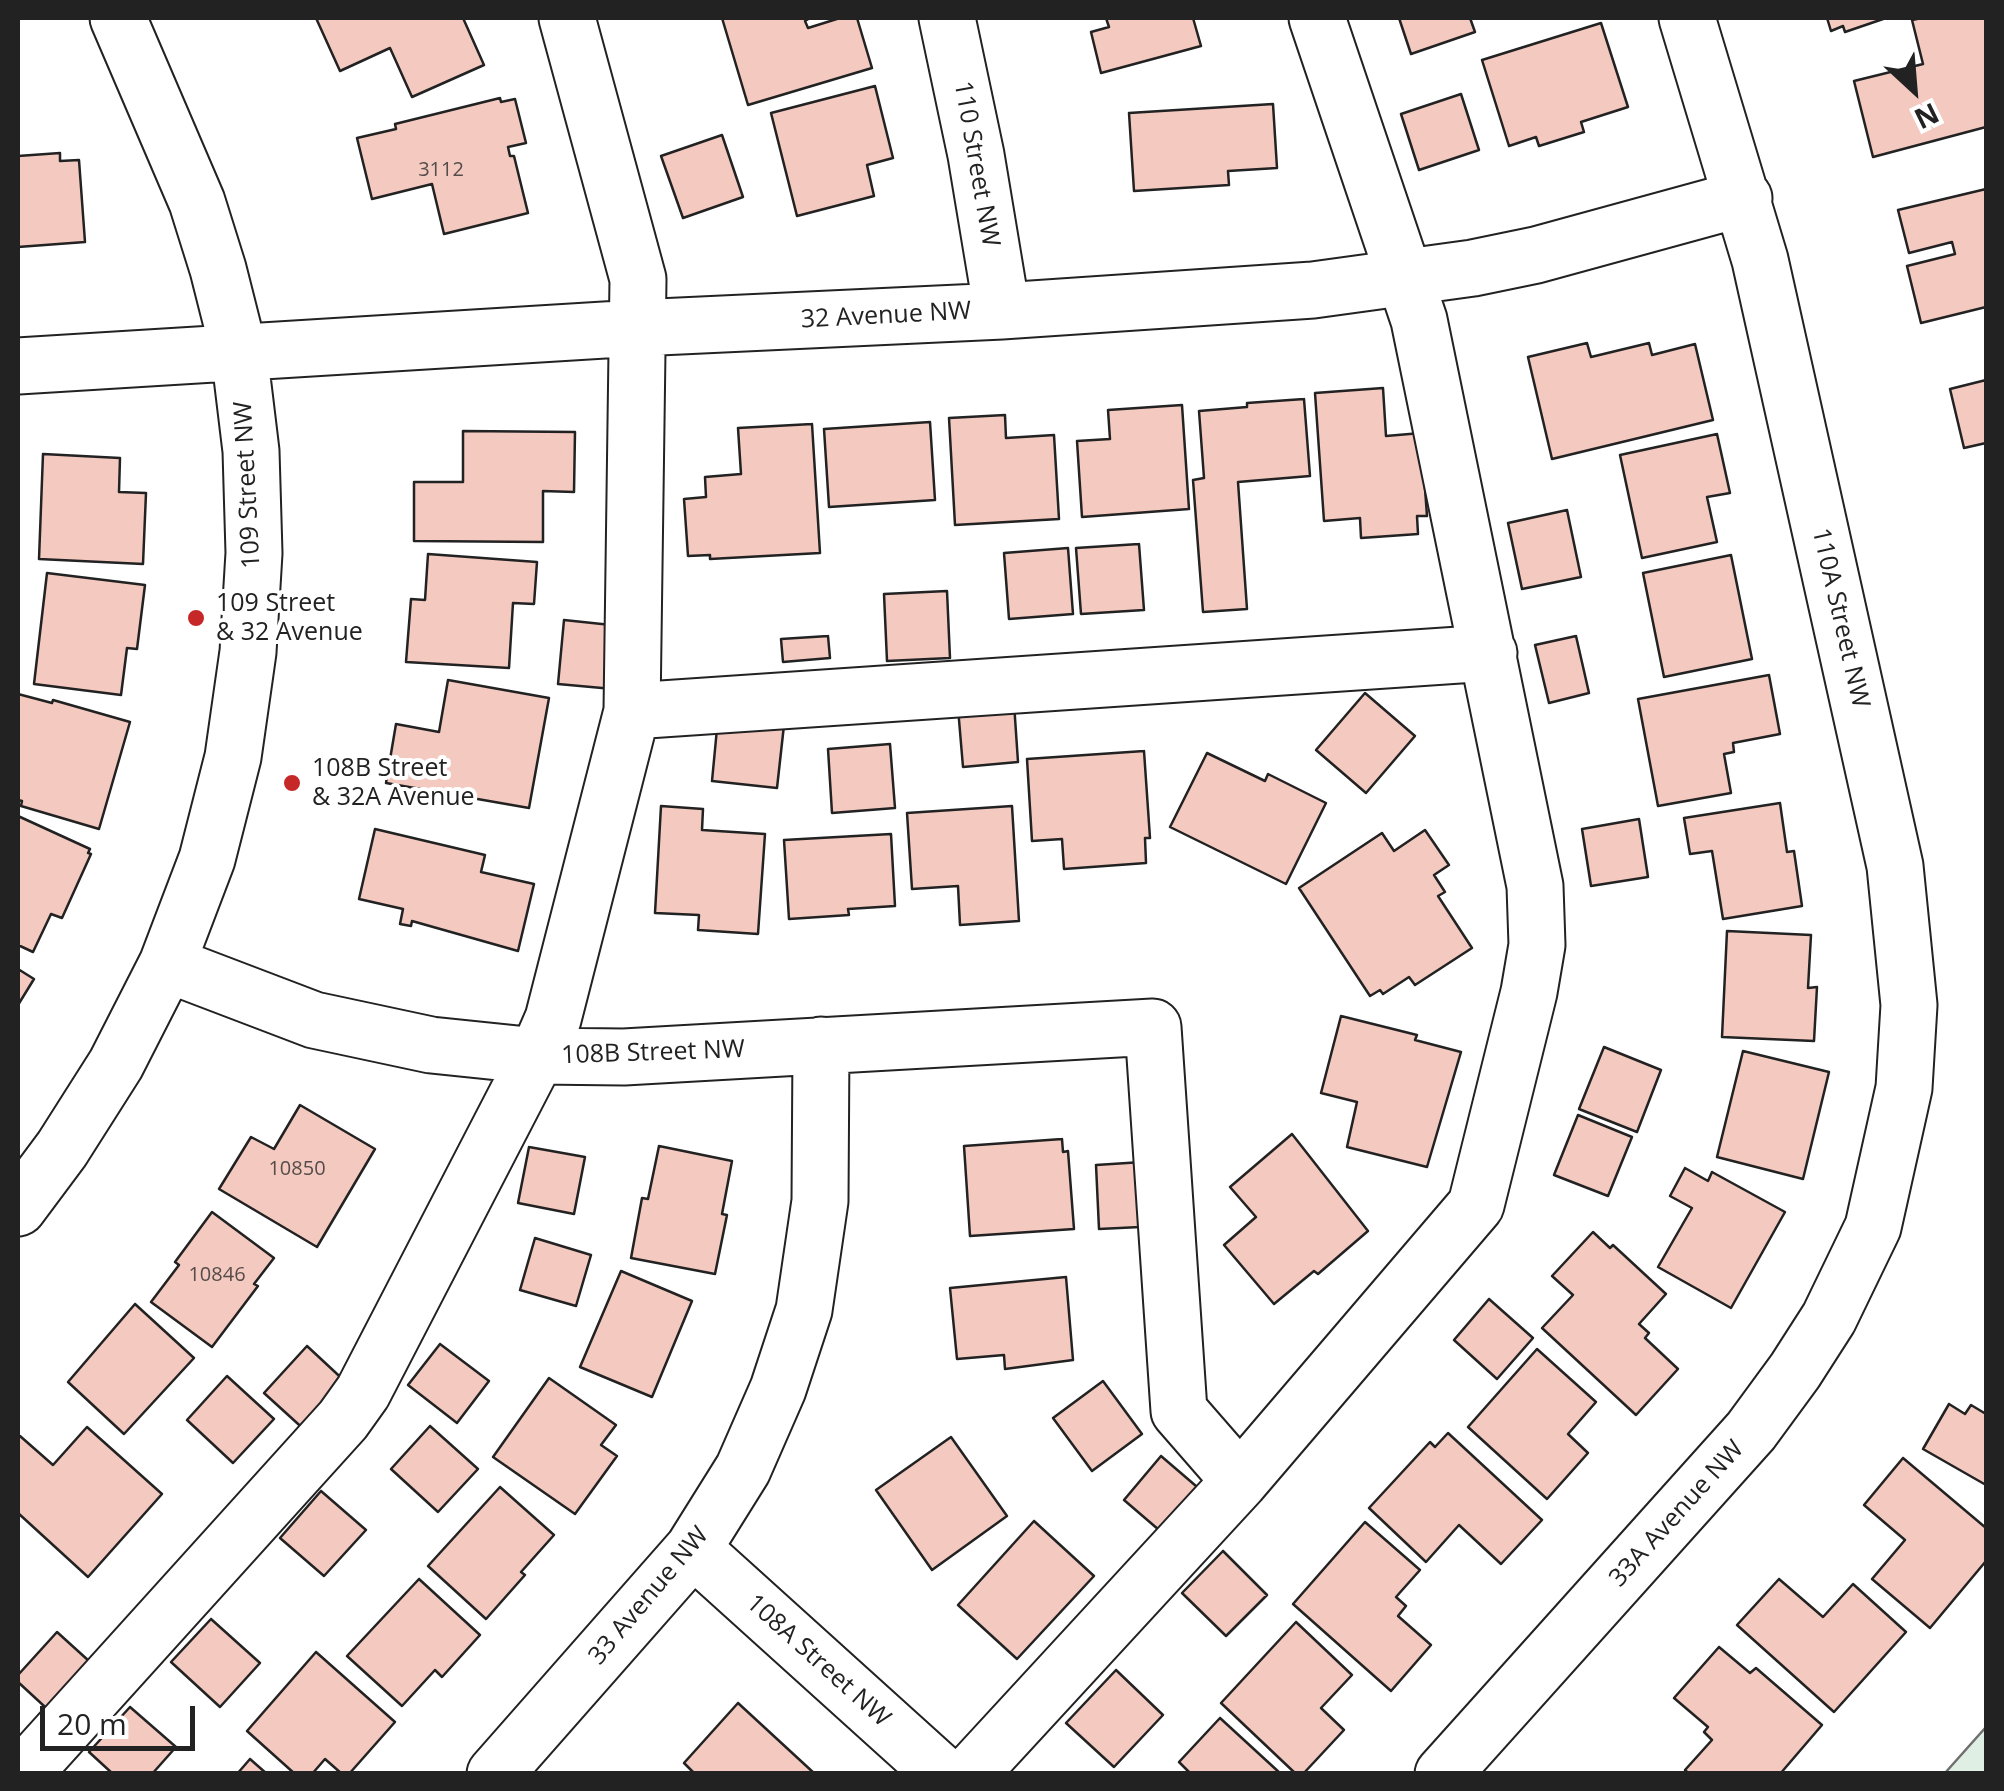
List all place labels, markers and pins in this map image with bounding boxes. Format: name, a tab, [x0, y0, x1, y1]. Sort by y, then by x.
place label: 109 Street & 32 Avenue	[216, 589, 363, 648]
marker: 109 Street & 32 Avenue	[185, 607, 207, 629]
place label: 108B Street & 32A Avenue	[312, 754, 475, 813]
marker: 108B Street & 32A Avenue	[281, 772, 303, 794]

